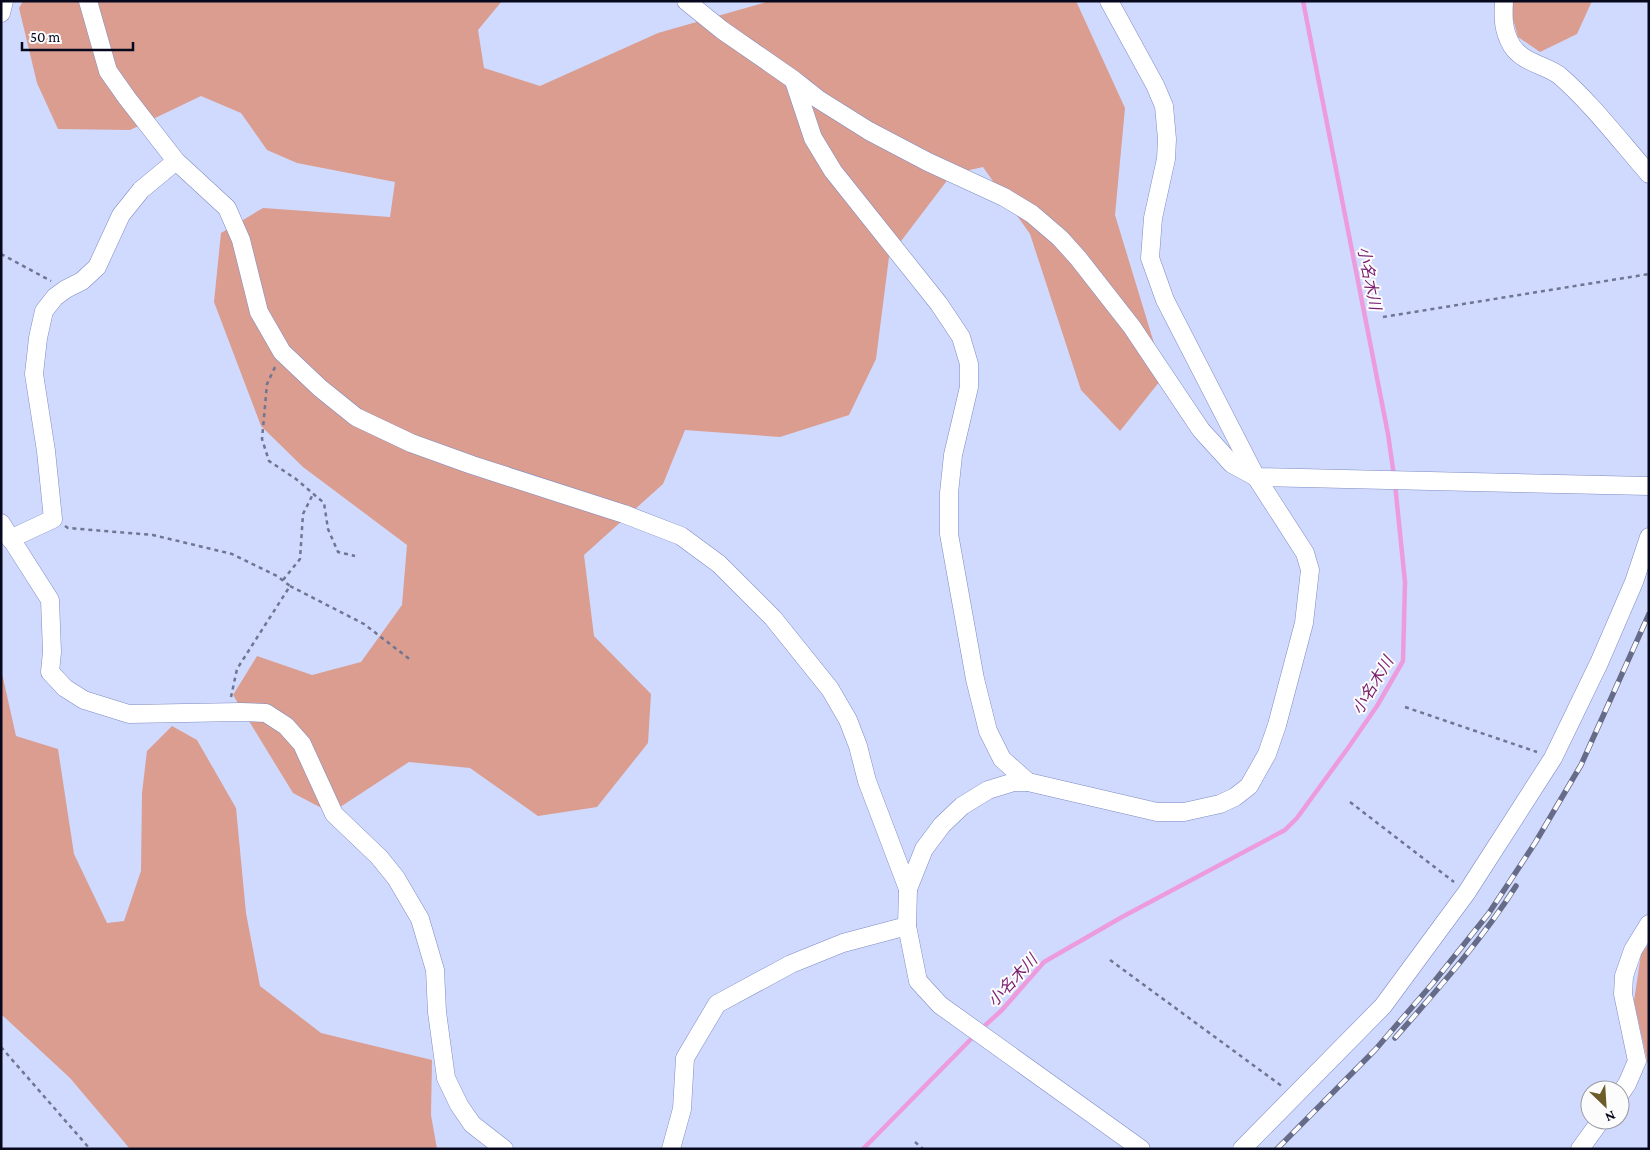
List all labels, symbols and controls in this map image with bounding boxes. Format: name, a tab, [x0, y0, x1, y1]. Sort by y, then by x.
scale bar	[22, 20, 134, 52]
text: 50 m	[30, 29, 60, 45]
water label: 小名木川	[1355, 245, 1384, 313]
water label: 小名木川	[1349, 652, 1397, 717]
water label: 小名木川	[984, 950, 1042, 1010]
north arrow	[1580, 1080, 1630, 1130]
text: N	[1602, 1108, 1618, 1126]

